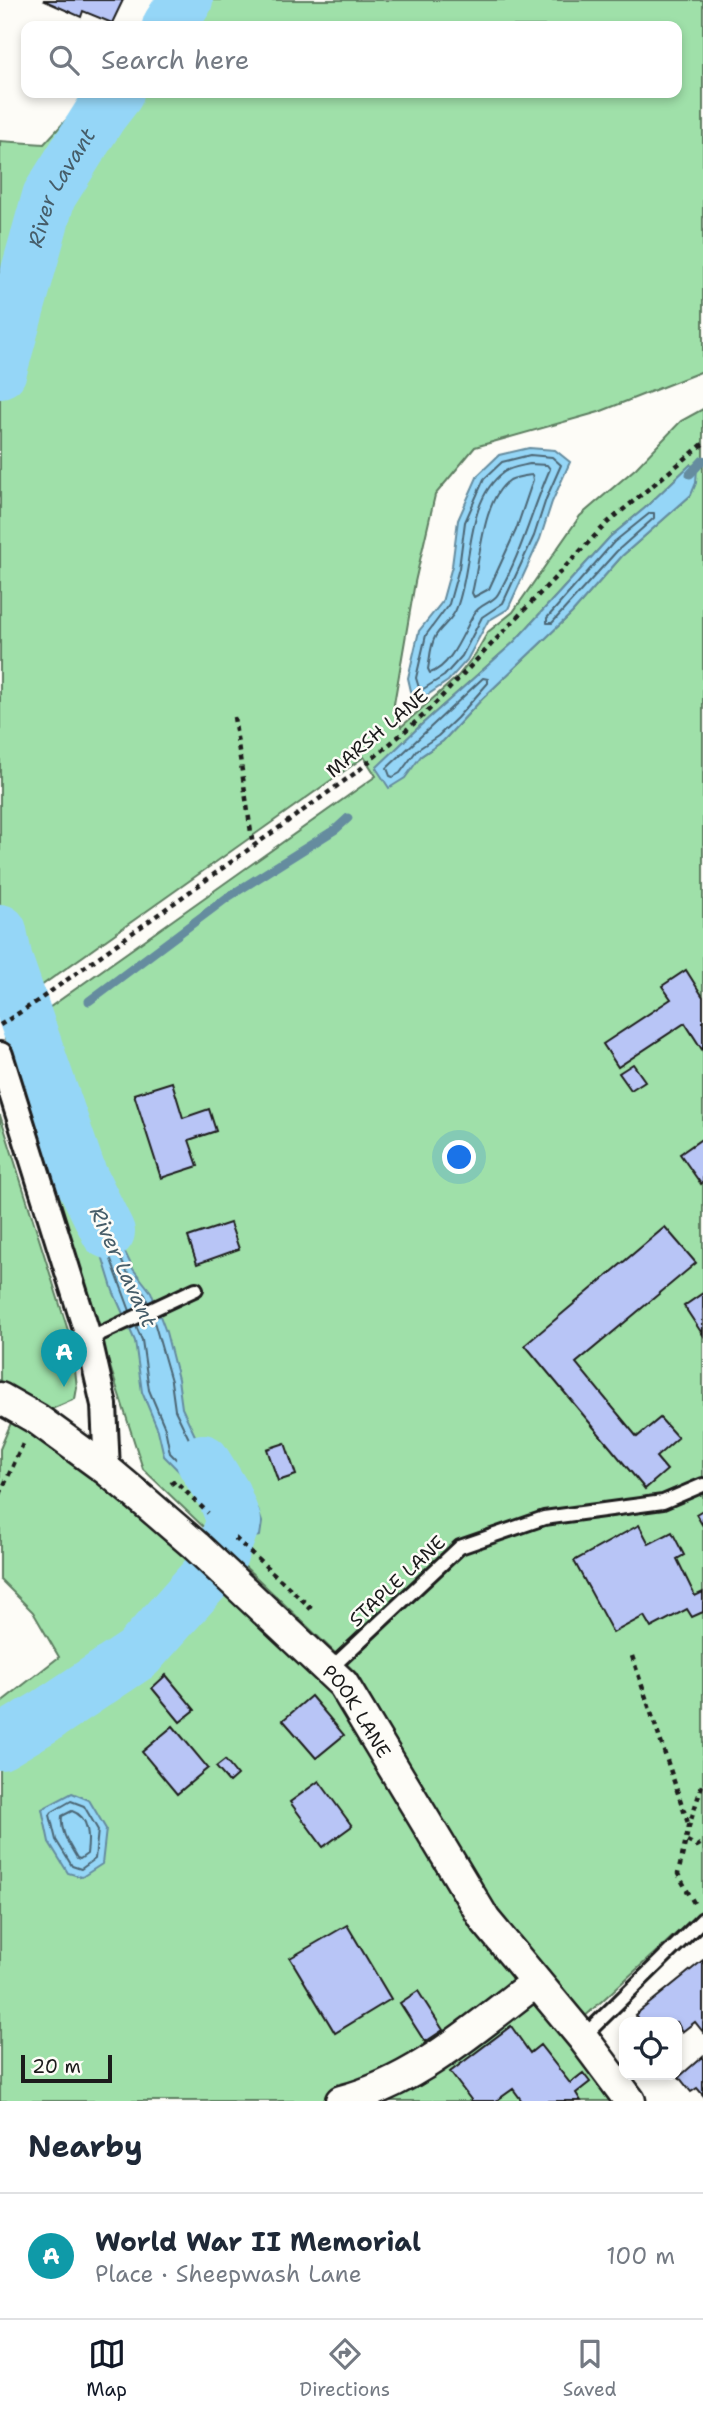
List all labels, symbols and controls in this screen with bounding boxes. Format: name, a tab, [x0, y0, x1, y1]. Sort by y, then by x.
search box	[21, 21, 682, 98]
icon: search	[45, 41, 83, 79]
text: Search here	[101, 42, 250, 77]
water label: River Lavant	[21, 122, 103, 251]
street label: MARSH LANE	[321, 683, 433, 783]
your location	[442, 1140, 476, 1174]
water label: River Lavant	[83, 1202, 164, 1333]
pin: A	[41, 1329, 87, 1387]
street label: STAPLE LANE	[343, 1530, 451, 1632]
street label: POOK LANE	[317, 1659, 397, 1762]
map controls	[619, 2017, 682, 2080]
button: locate	[619, 2017, 682, 2080]
scale bar	[21, 2052, 112, 2084]
text: 20 m	[32, 2054, 81, 2079]
text: Nearby	[28, 2126, 143, 2167]
text: World War II Memorial	[95, 2224, 421, 2259]
text: A	[42, 2241, 60, 2271]
text: 100 m	[606, 2241, 675, 2271]
text: Place · Sheepwash Lane	[95, 2259, 362, 2289]
tab: Map	[86, 2335, 127, 2402]
tab: Directions	[300, 2335, 390, 2402]
tab: Saved	[563, 2335, 617, 2402]

